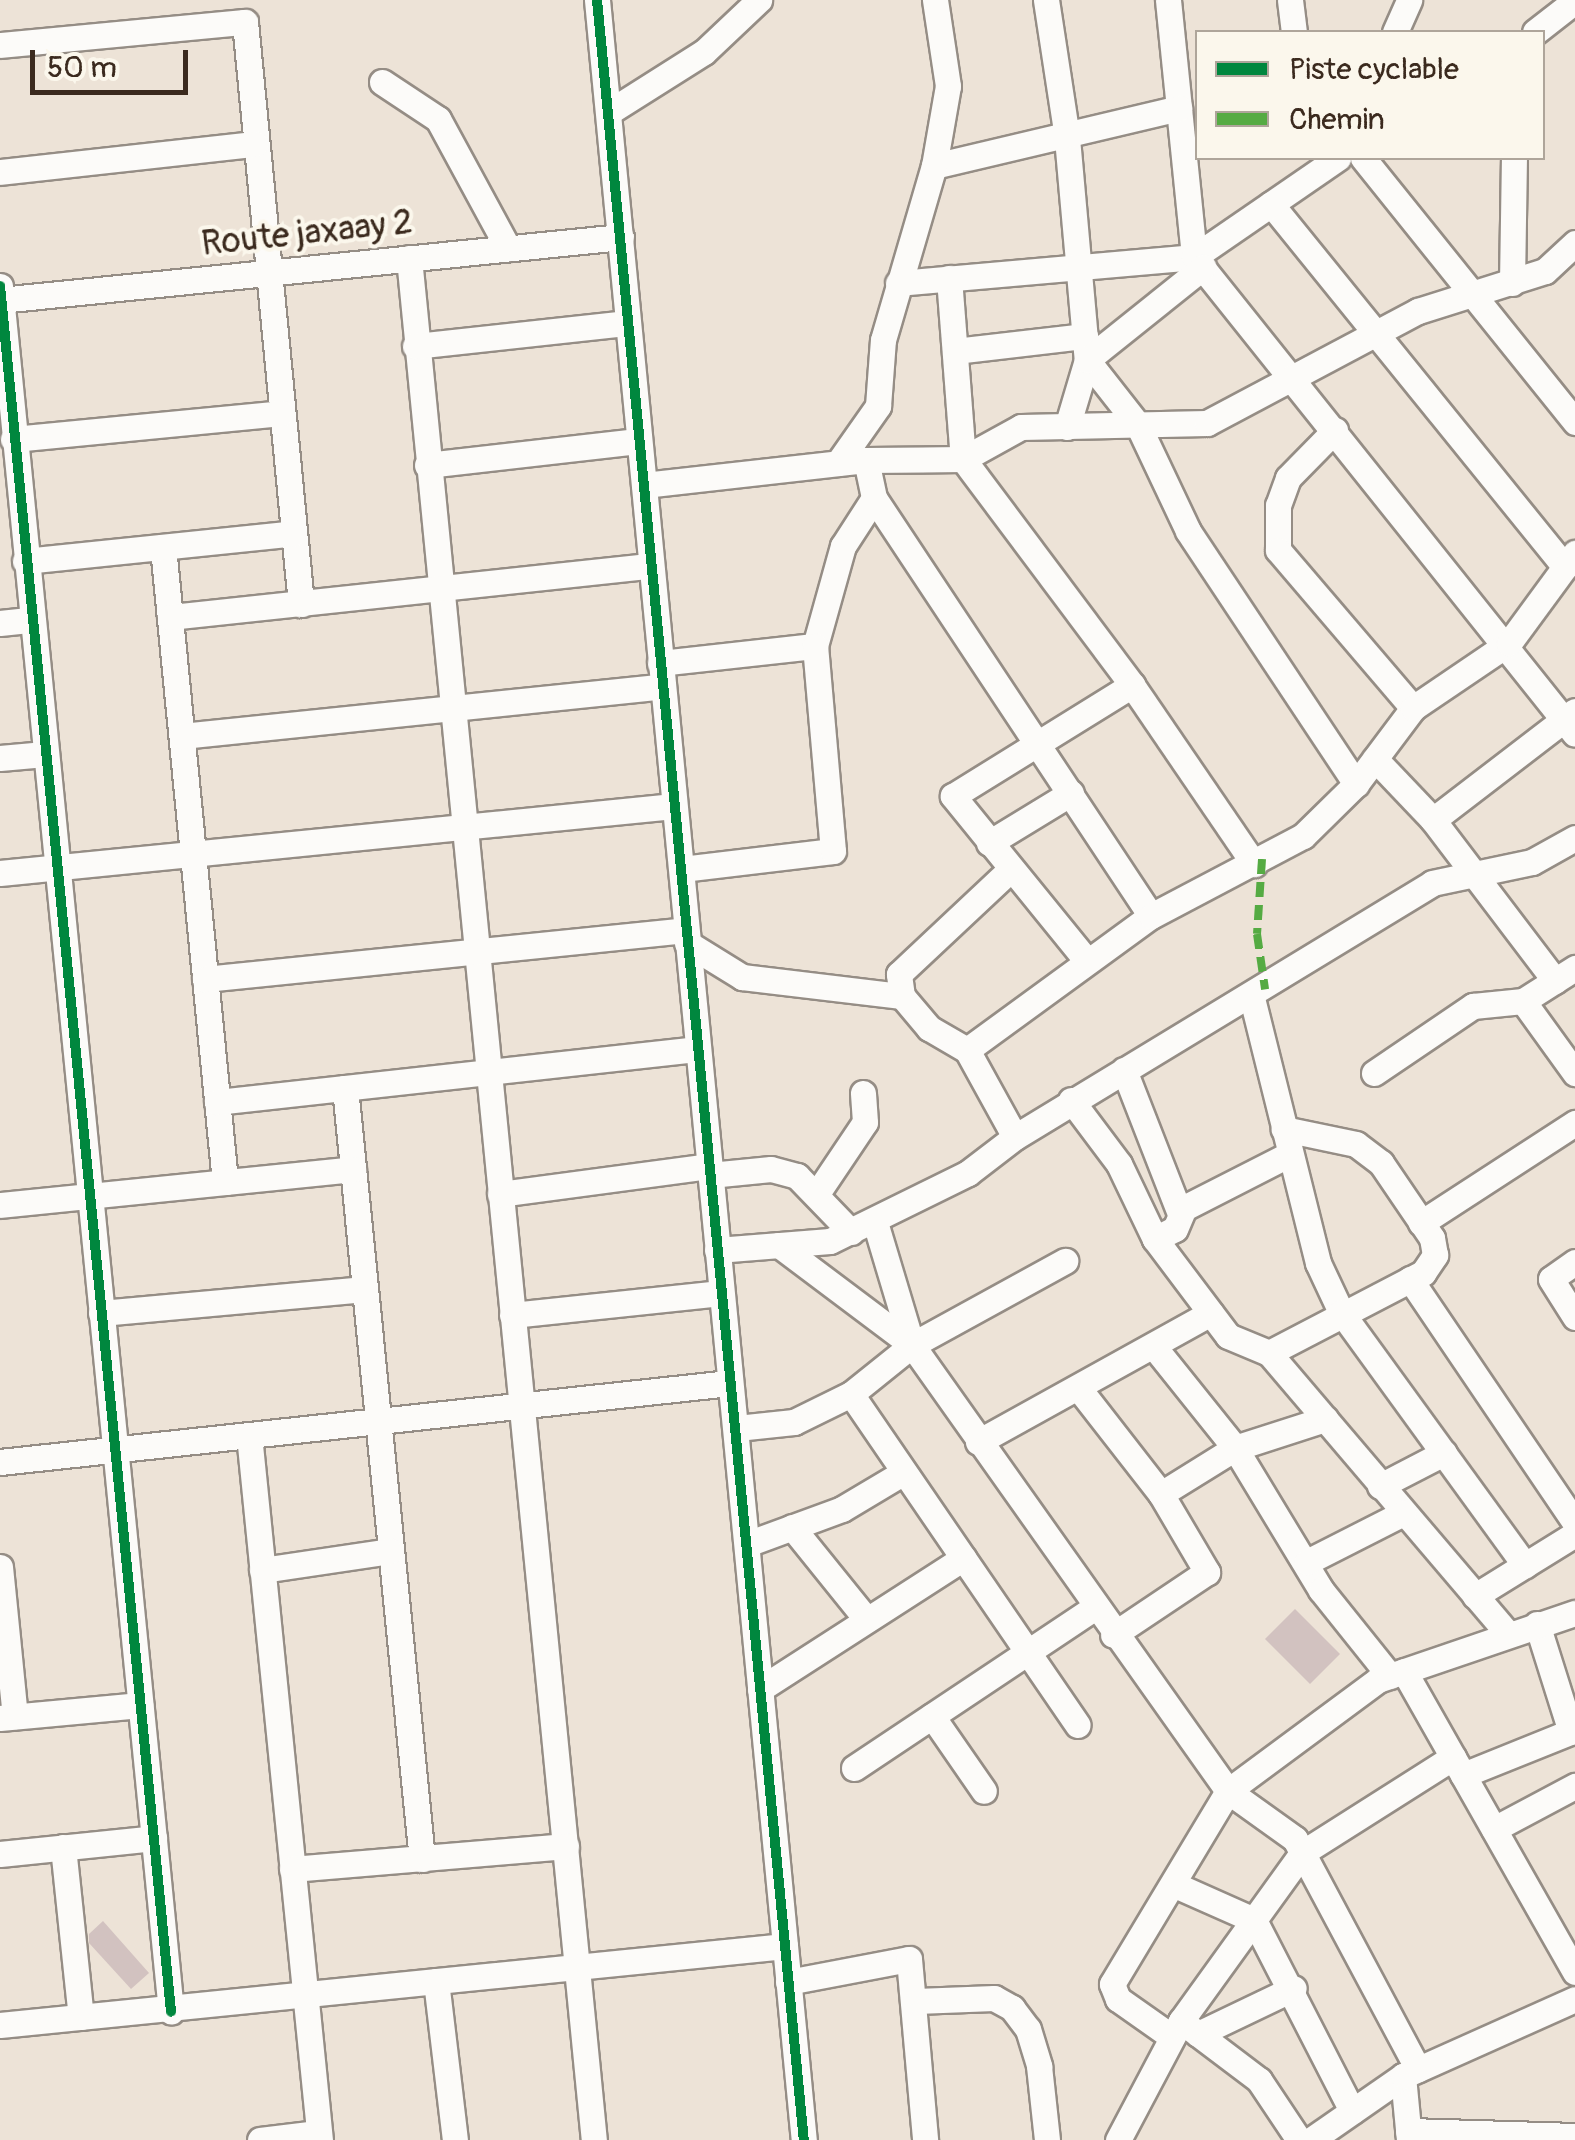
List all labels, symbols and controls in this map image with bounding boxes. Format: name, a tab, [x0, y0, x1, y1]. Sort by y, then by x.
scale bar	[35, 30, 192, 92]
legend	[1195, 30, 1545, 160]
text: 50 m	[47, 49, 117, 86]
text: Piste cyclable	[1289, 51, 1459, 88]
text: Chemin	[1289, 101, 1385, 138]
street label: Route jaxaay 2	[199, 201, 415, 265]

